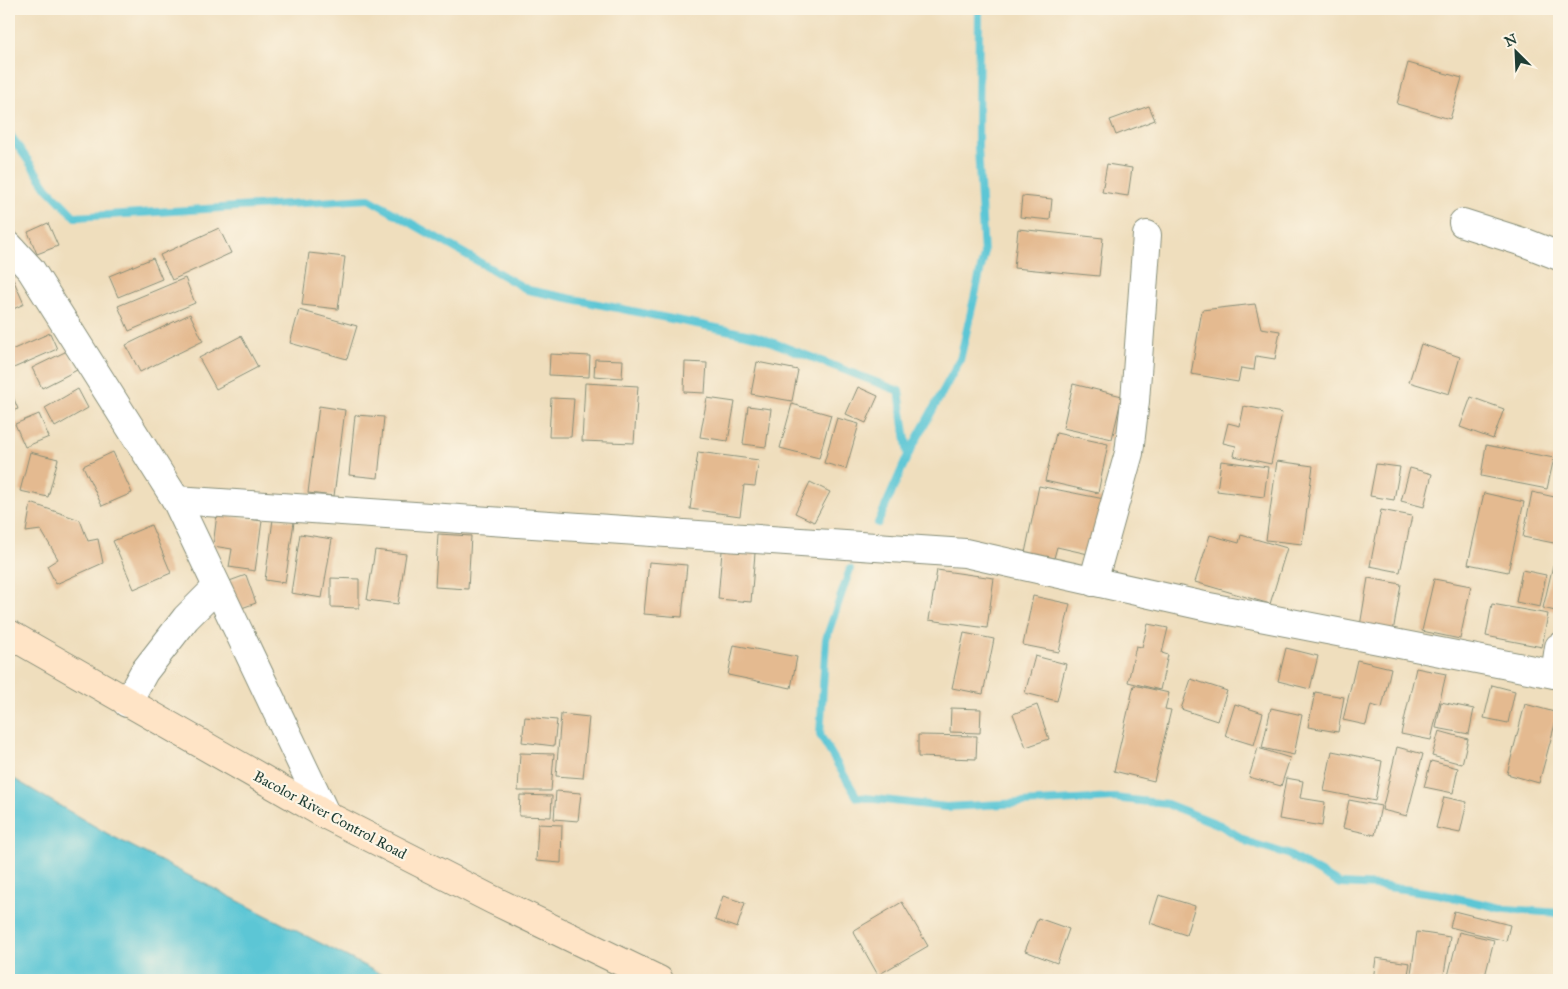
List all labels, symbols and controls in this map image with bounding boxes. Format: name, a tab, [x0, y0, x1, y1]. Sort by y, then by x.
north arrow	[1490, 28, 1540, 78]
text: N	[1502, 30, 1520, 51]
street label: Bacolor River Control Road	[250, 767, 410, 863]

